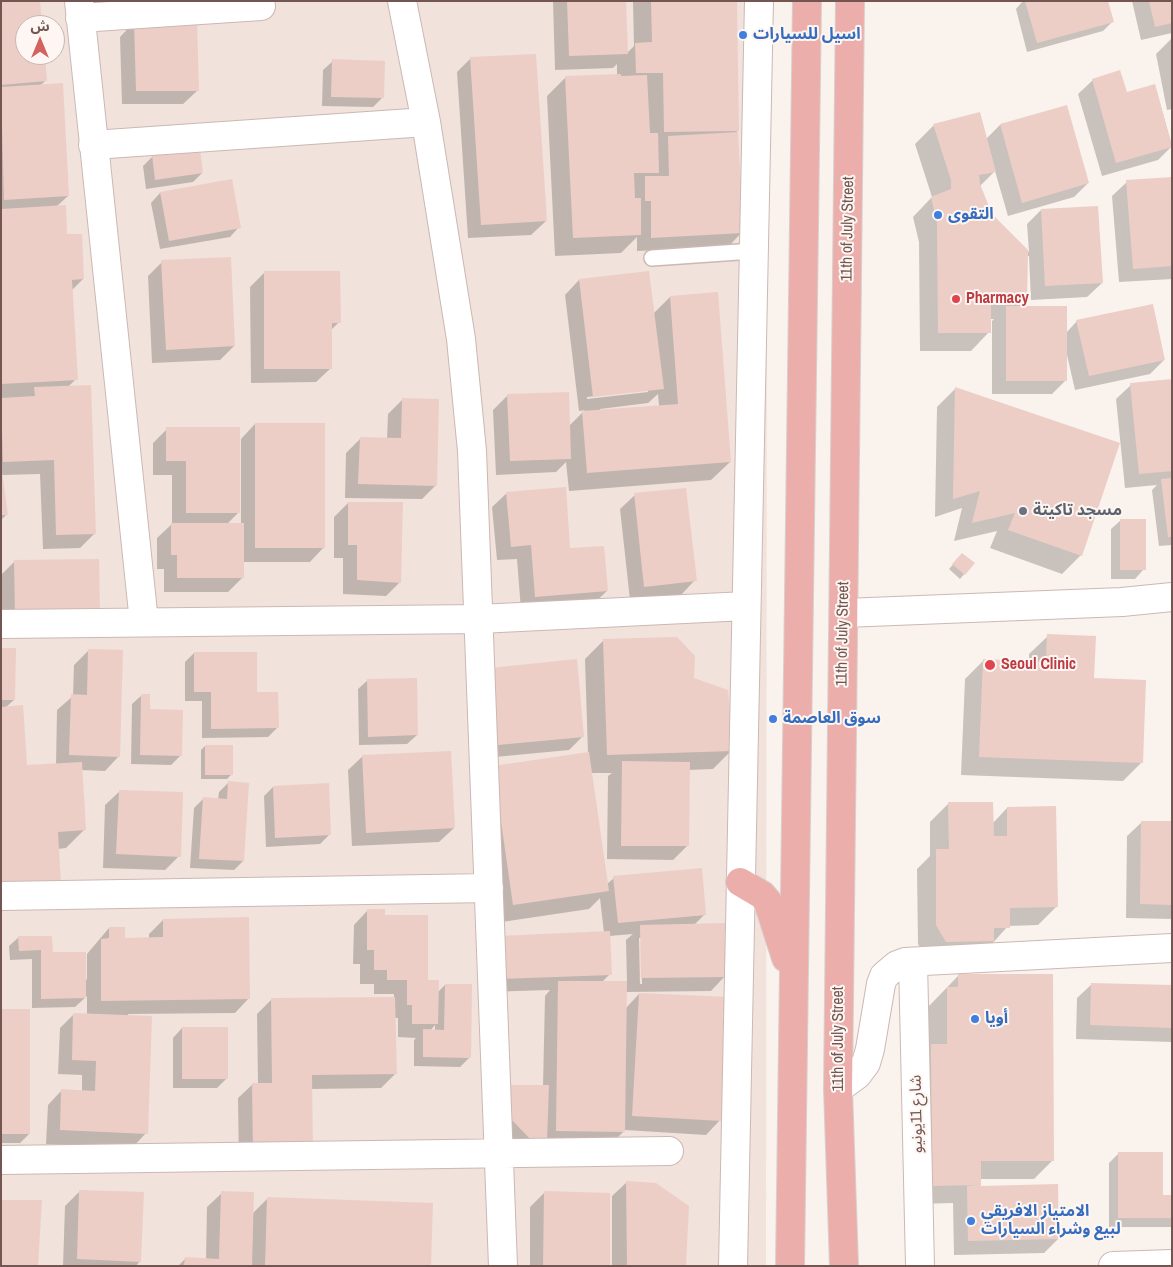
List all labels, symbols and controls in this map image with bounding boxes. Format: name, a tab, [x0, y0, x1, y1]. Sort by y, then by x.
north arrow	[15, 15, 65, 65]
text: ش	[30, 17, 50, 35]
place label: اسيل للسيارات	[753, 25, 861, 45]
marker: اسيل للسيارات	[737, 29, 749, 41]
street label: 11th of July Street	[837, 176, 859, 282]
place label: التقوى	[948, 205, 994, 225]
marker: التقوى	[932, 209, 944, 221]
place label: Pharmacy	[966, 289, 1029, 309]
marker: Pharmacy	[950, 293, 962, 305]
place label: مسجد تاكيتة	[1033, 501, 1122, 521]
marker: مسجد تاكيتة	[1017, 505, 1029, 517]
street label: 11th of July Street	[832, 581, 854, 687]
place label: Seoul Clinic	[1001, 655, 1076, 675]
marker: Seoul Clinic	[983, 658, 997, 672]
place label: سوق العاصمة	[783, 709, 881, 729]
marker: سوق العاصمة	[767, 713, 779, 725]
street label: 11th of July Street	[829, 987, 849, 1091]
place label: أويا	[985, 1009, 1008, 1029]
marker: أويا	[969, 1013, 981, 1025]
street label: شارع 11يونيو	[907, 1075, 927, 1153]
place label: الامتياز الافريقي لبيع وشراء السيارات	[981, 1202, 1121, 1240]
marker: الامتياز الافريقي لبيع وشراء السيارات	[965, 1215, 977, 1227]

